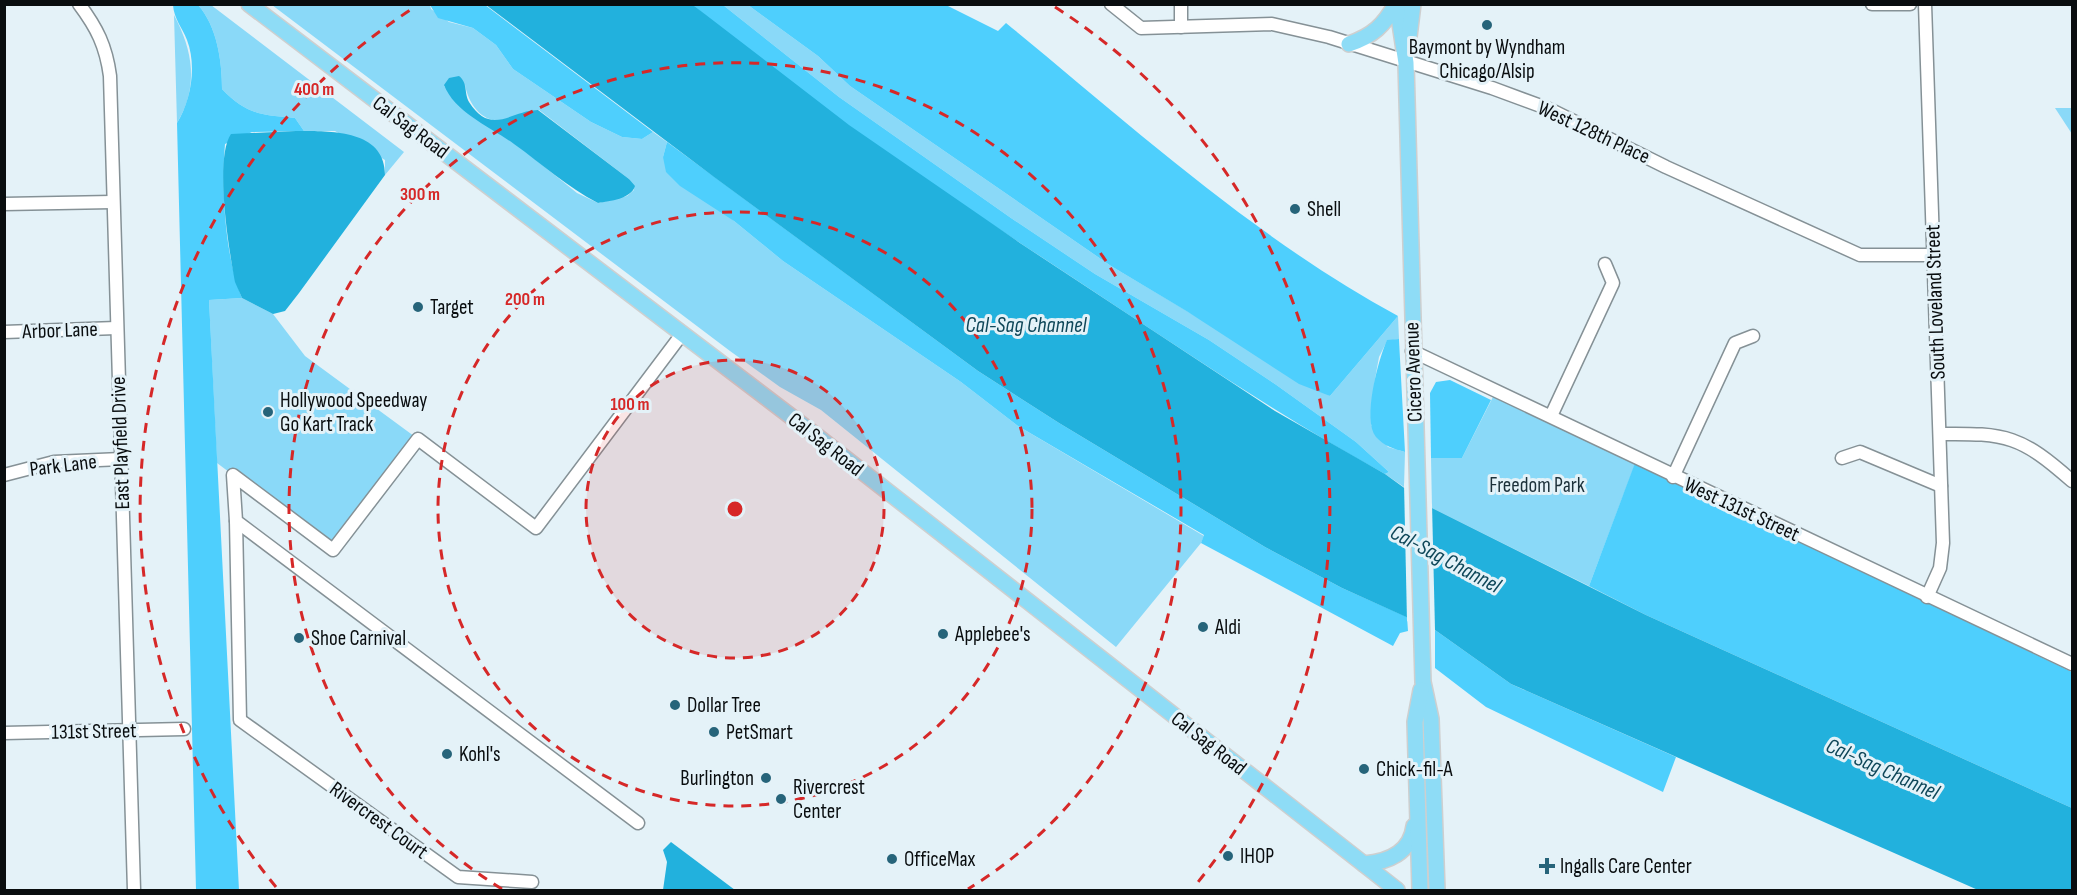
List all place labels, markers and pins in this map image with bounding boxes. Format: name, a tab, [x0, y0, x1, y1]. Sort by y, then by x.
marker: Baymont by Wyndham Chicago/Alsip	[1480, 18, 1494, 32]
place label: Baymont by Wyndham Chicago/Alsip	[1409, 35, 1565, 84]
place label: Shell	[1307, 197, 1341, 222]
marker: Shell	[1288, 202, 1302, 216]
place label: Target	[430, 295, 474, 320]
marker: Target	[411, 300, 425, 314]
place label: Hollywood Speedway Go Kart Track	[280, 388, 427, 437]
marker: Hollywood Speedway Go Kart Track	[261, 405, 275, 419]
centre of rings	[725, 499, 745, 519]
place label: Aldi	[1214, 615, 1241, 640]
marker: Aldi	[1196, 620, 1210, 634]
place label: Applebee's	[954, 622, 1031, 647]
place label: Shoe Carnival	[311, 626, 406, 651]
marker: Applebee's	[936, 627, 950, 641]
marker: Shoe Carnival	[292, 631, 306, 645]
place label: Dollar Tree	[687, 693, 761, 718]
marker: Dollar Tree	[668, 698, 682, 712]
place label: PetSmart	[726, 720, 793, 745]
marker: PetSmart	[707, 725, 721, 739]
place label: Kohl's	[459, 742, 501, 767]
marker: Kohl's	[440, 747, 454, 761]
place label: Chick-fil-A	[1376, 757, 1454, 782]
marker: Chick-fil-A	[1357, 762, 1371, 776]
place label: Burlington	[680, 766, 754, 791]
marker: Burlington	[759, 771, 773, 785]
place label: Rivercrest Center	[793, 775, 865, 824]
marker: Rivercrest Center	[774, 792, 788, 806]
place label: IHOP	[1240, 844, 1274, 869]
place label: OfficeMax	[904, 847, 976, 872]
marker: IHOP	[1221, 849, 1235, 863]
marker: OfficeMax	[885, 852, 899, 866]
place label: Ingalls Care Center	[1560, 854, 1692, 879]
marker: Ingalls Care Center	[1538, 857, 1556, 875]

